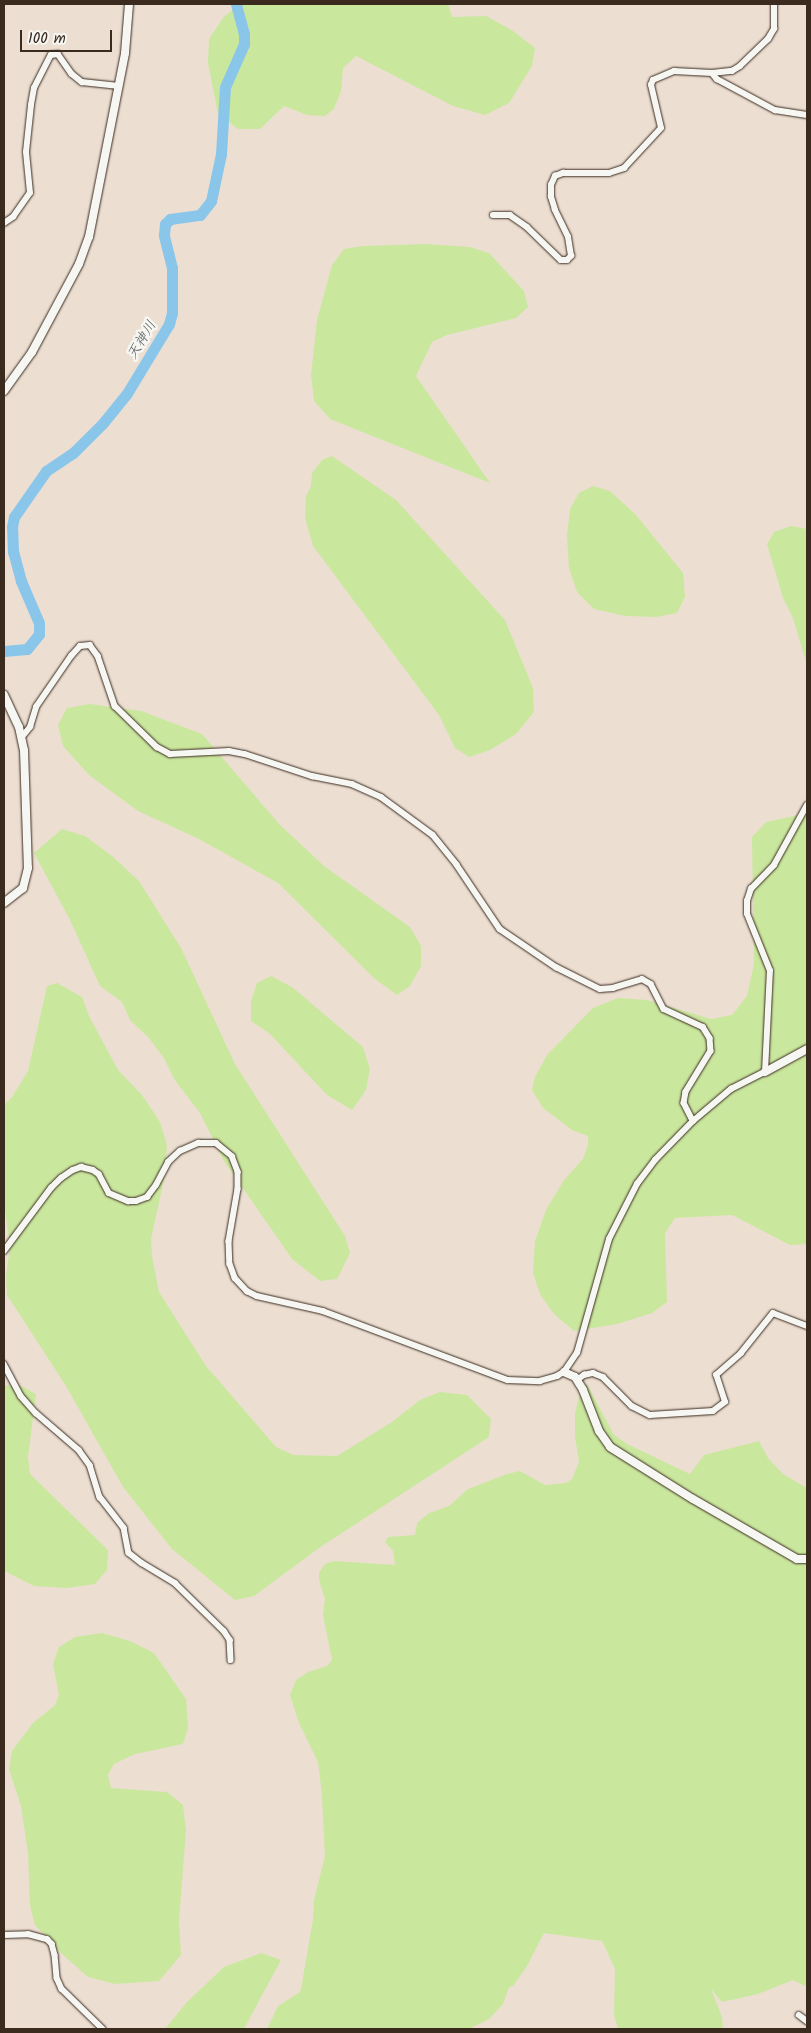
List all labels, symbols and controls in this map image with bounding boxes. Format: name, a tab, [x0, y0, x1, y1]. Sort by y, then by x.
scale bar	[22, 20, 115, 52]
text: 100 m	[28, 27, 66, 51]
water label: 天神川	[124, 318, 160, 362]

